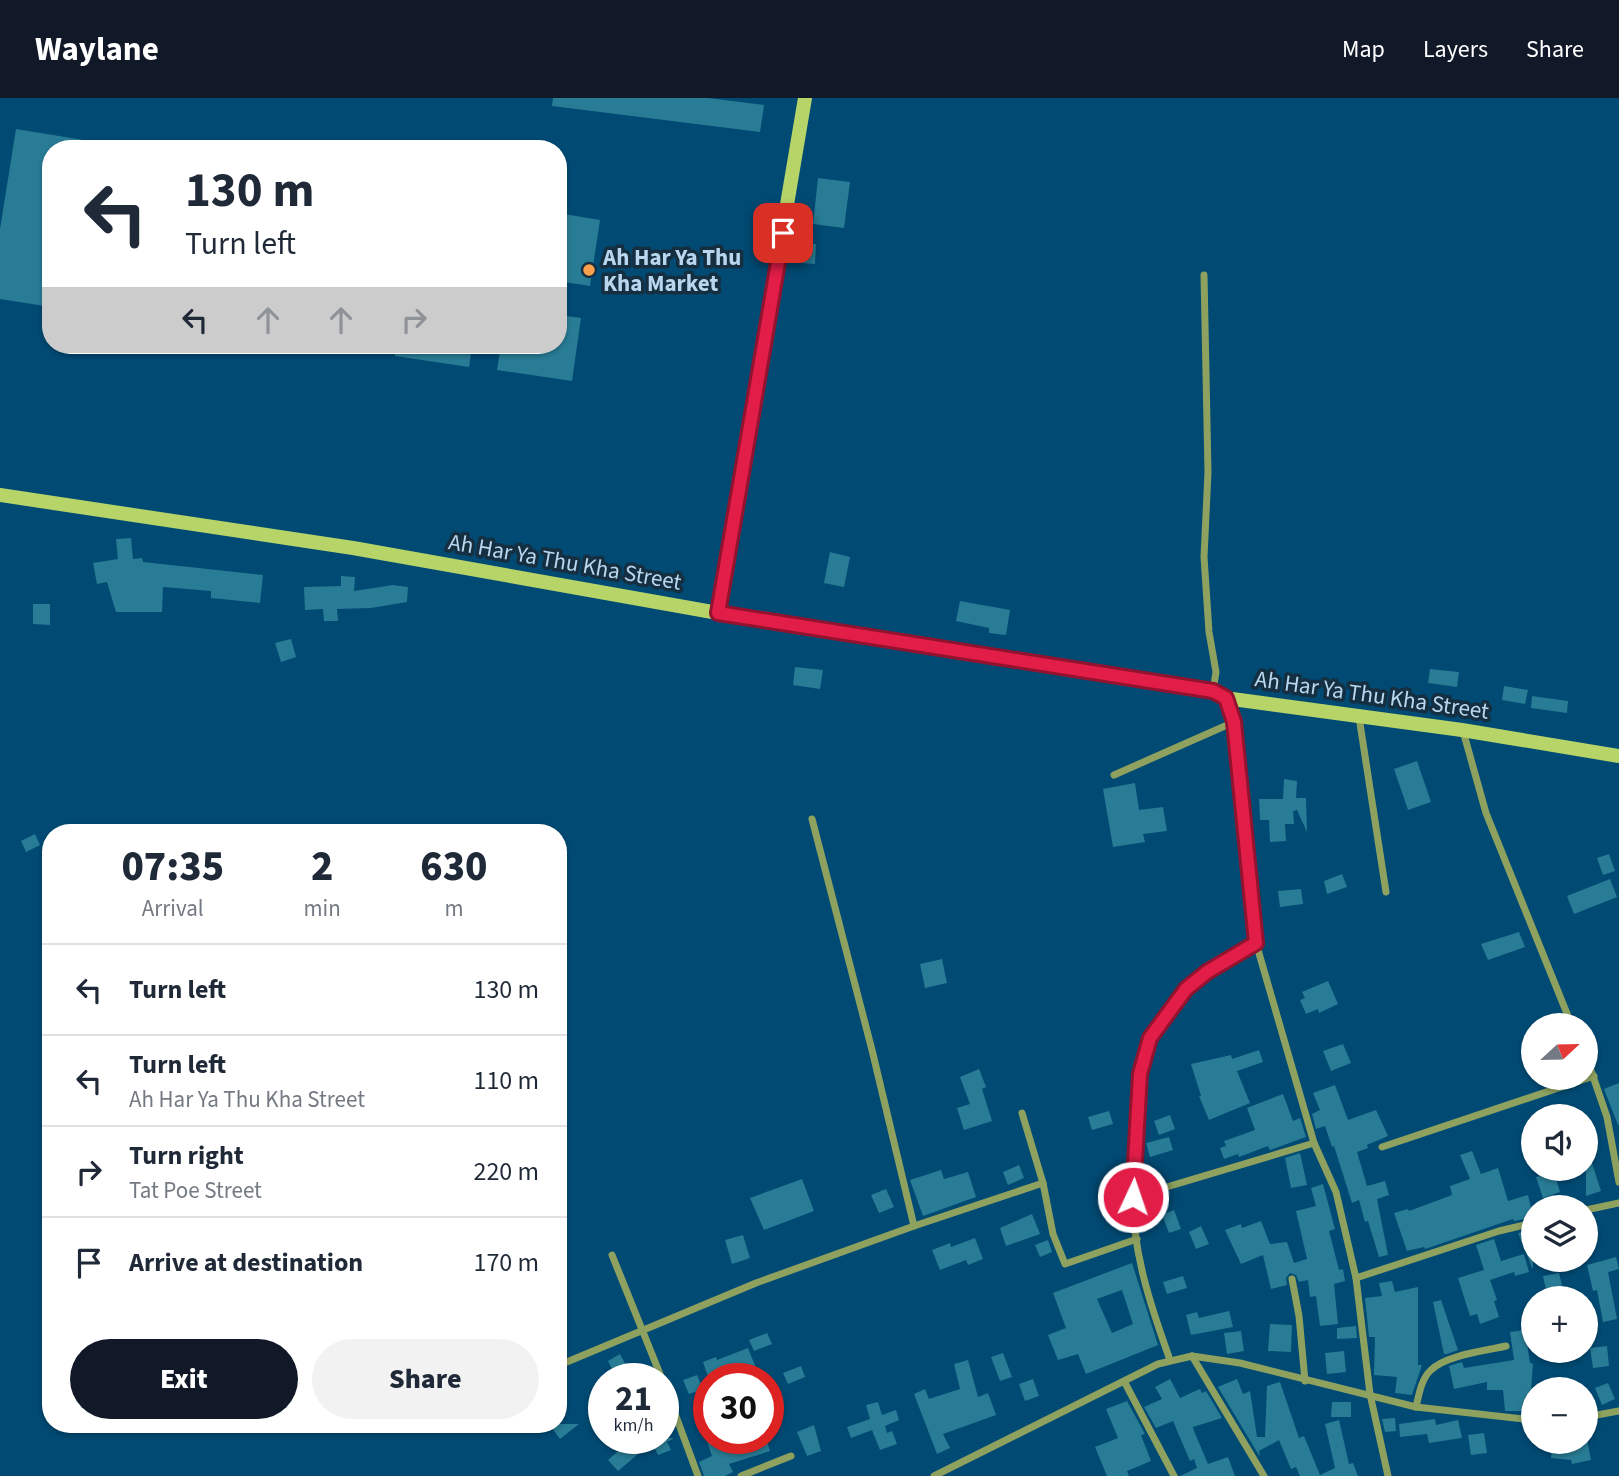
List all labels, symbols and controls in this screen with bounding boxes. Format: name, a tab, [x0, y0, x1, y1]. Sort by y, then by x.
text: Waylane	[35, 26, 159, 73]
text: Map	[1342, 32, 1385, 67]
text: Layers	[1423, 32, 1488, 67]
text: Share	[1526, 32, 1584, 67]
text: 130 m	[185, 156, 314, 226]
icon: left	[70, 168, 161, 259]
pin	[753, 203, 813, 263]
icon: arrive	[764, 214, 802, 252]
text: Turn left	[185, 221, 296, 267]
place label: Ah Har Ya Thu Kha Market	[602, 241, 741, 300]
marker: Ah Har Ya Thu Kha Market	[581, 262, 597, 278]
icon: left	[176, 301, 214, 339]
icon: ahead	[249, 301, 287, 339]
icon: ahead	[322, 301, 360, 339]
icon: right	[395, 301, 433, 339]
street label: Ah Har Ya Thu Kha Street	[446, 525, 684, 599]
street label: Ah Har Ya Thu Kha Street	[1253, 662, 1491, 728]
text: 07:35	[121, 837, 224, 897]
text: 2	[311, 837, 333, 897]
text: 630	[420, 837, 488, 897]
text: Arrival	[142, 892, 204, 925]
text: min	[304, 892, 341, 925]
text: m	[444, 892, 463, 925]
icon: left	[70, 971, 108, 1009]
text: Turn left	[129, 971, 226, 1008]
text: 130 m	[473, 971, 539, 1008]
north arrow	[1521, 1013, 1598, 1090]
map controls	[1521, 1013, 1598, 1454]
text: Turn left	[129, 1046, 226, 1083]
icon: left	[70, 1062, 108, 1100]
text: 110 m	[473, 1062, 539, 1099]
text: Ah Har Ya Thu Kha Street	[129, 1083, 365, 1116]
button: sound	[1521, 1104, 1598, 1181]
text: Turn right	[129, 1137, 244, 1174]
icon: right	[70, 1153, 108, 1191]
text: 220 m	[473, 1153, 539, 1190]
position arrow	[1096, 1160, 1170, 1234]
text: Tat Poe Street	[129, 1174, 262, 1207]
button: layers	[1521, 1195, 1598, 1272]
icon: arrive	[70, 1244, 108, 1282]
text: Arrive at destination	[129, 1244, 363, 1281]
text: 170 m	[473, 1244, 539, 1281]
button: +	[1521, 1286, 1598, 1363]
button: Exit	[70, 1339, 298, 1419]
button: Share	[312, 1339, 539, 1419]
speed limit sign: 30	[693, 1363, 784, 1454]
text: 21	[615, 1374, 652, 1424]
button: −	[1521, 1377, 1598, 1454]
text: km/h	[614, 1413, 653, 1438]

